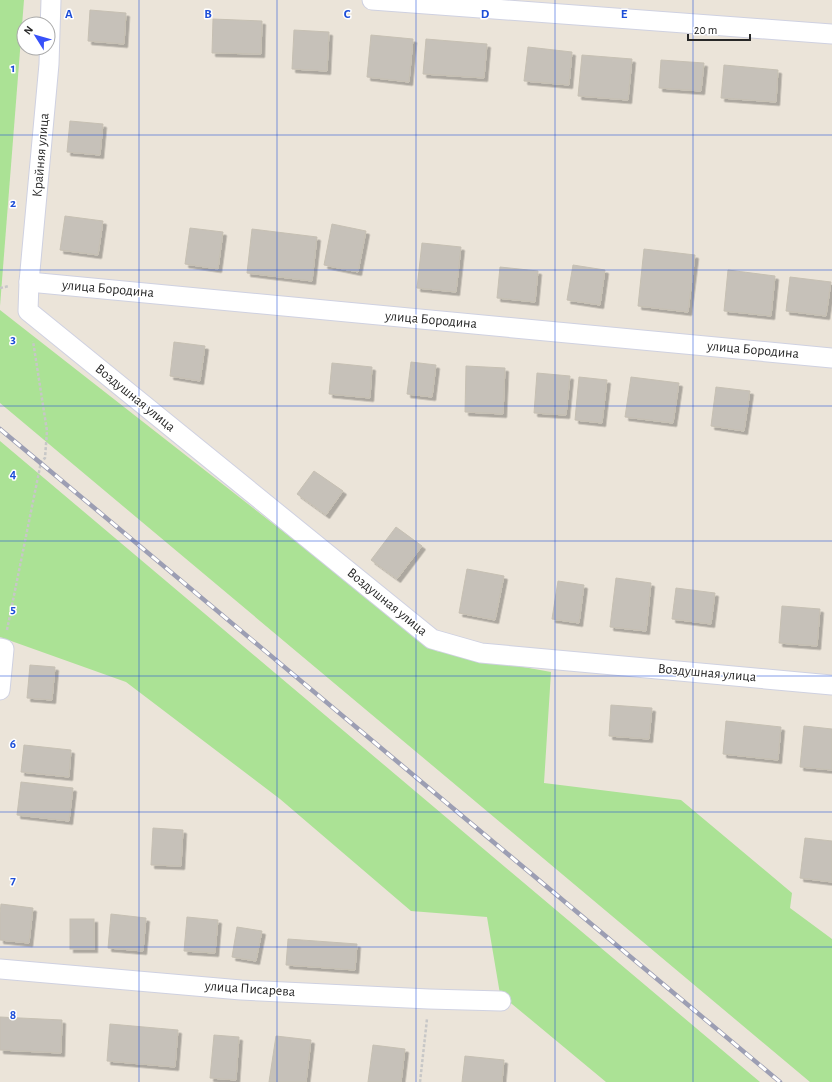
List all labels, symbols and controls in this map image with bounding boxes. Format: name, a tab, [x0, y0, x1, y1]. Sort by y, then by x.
text: A	[65, 8, 73, 21]
text: B	[204, 8, 212, 21]
text: C	[344, 8, 351, 21]
text: D	[481, 8, 490, 21]
text: E	[621, 8, 628, 21]
north arrow	[16, 16, 56, 56]
scale bar	[688, 16, 750, 42]
text: N	[22, 24, 35, 37]
text: 20 m	[694, 24, 717, 36]
text: 1	[11, 62, 15, 75]
street label: Крайняя улица	[30, 112, 52, 198]
text: 2	[10, 197, 16, 210]
street label: улица Бородина	[60, 278, 155, 300]
street label: улица Бородина	[383, 309, 478, 331]
text: 3	[10, 333, 16, 346]
street label: улица Бородина	[705, 339, 800, 361]
street label: Воздушная улица	[92, 362, 178, 435]
text: 4	[10, 468, 17, 481]
street label: Воздушная улица	[344, 566, 430, 639]
text: 5	[10, 603, 16, 616]
street label: Воздушная улица	[657, 662, 757, 684]
text: 6	[10, 738, 16, 751]
text: 7	[10, 874, 16, 887]
street label: улица Писарева	[203, 979, 296, 999]
text: 8	[10, 1009, 16, 1022]

